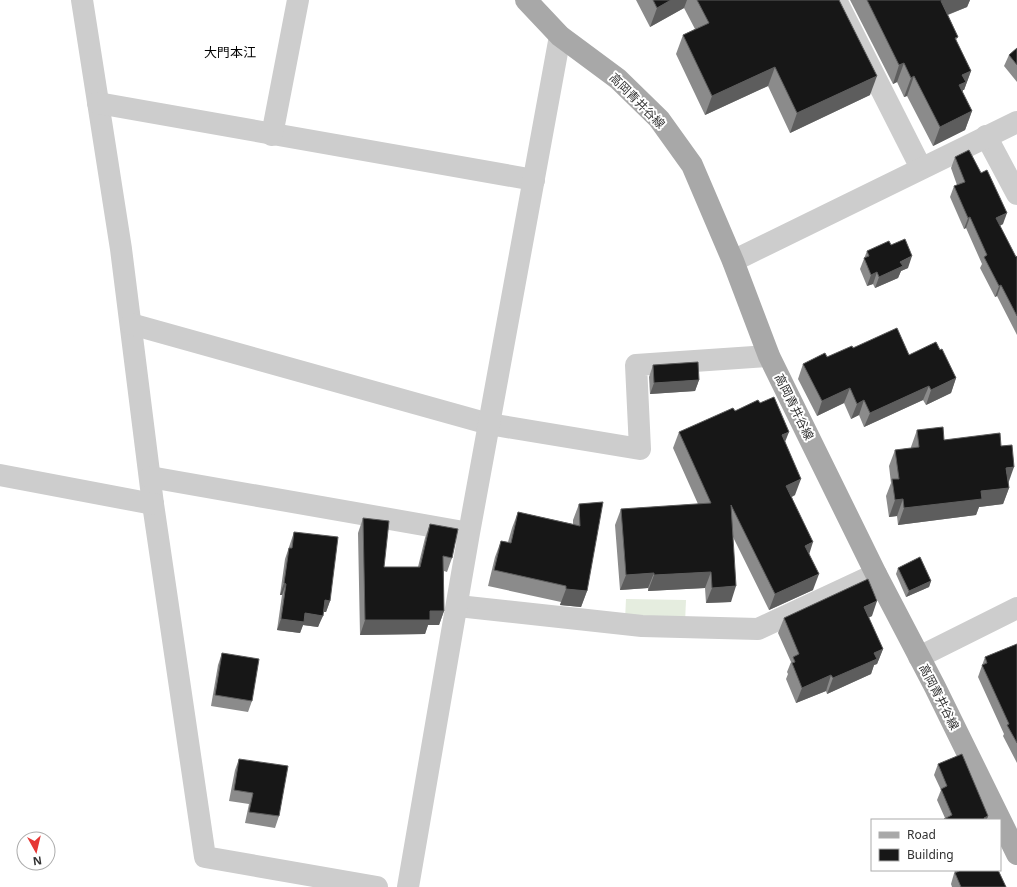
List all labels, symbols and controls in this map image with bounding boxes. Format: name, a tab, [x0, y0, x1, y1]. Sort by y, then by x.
district label: 大門本江	[204, 43, 256, 61]
street label: 高岡青井谷線	[606, 69, 669, 132]
street label: 高岡青井谷線	[771, 371, 818, 443]
street label: 高岡青井谷線	[916, 661, 963, 733]
legend	[871, 819, 1001, 871]
text: Road	[907, 826, 936, 843]
north arrow	[16, 831, 56, 871]
text: Building	[907, 846, 954, 863]
text: N	[32, 853, 43, 869]

